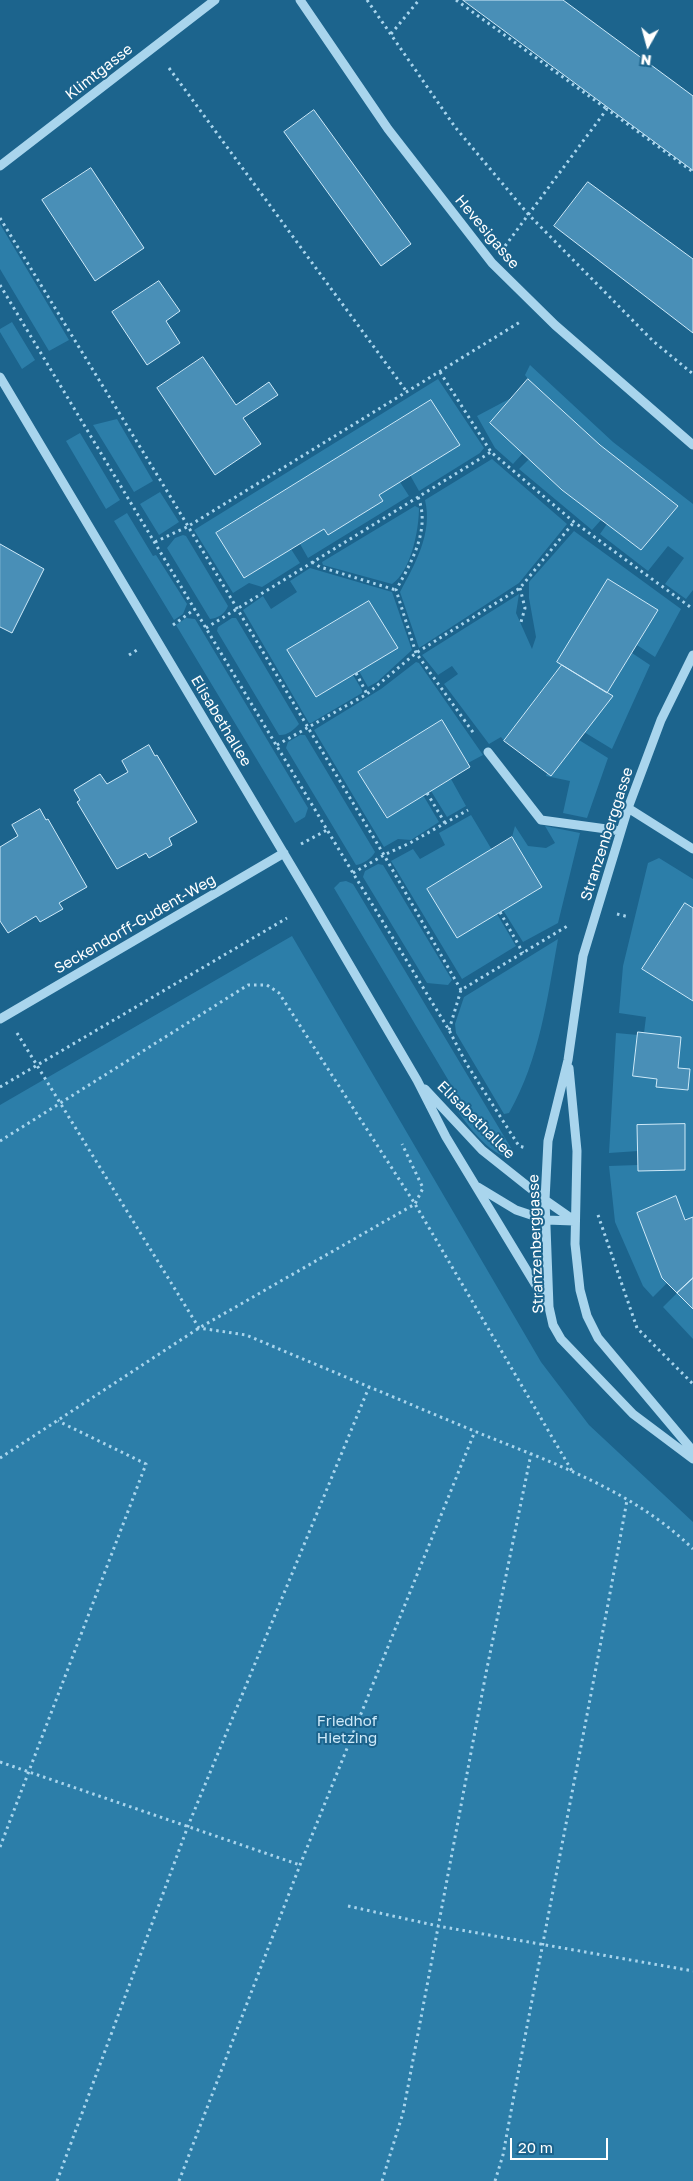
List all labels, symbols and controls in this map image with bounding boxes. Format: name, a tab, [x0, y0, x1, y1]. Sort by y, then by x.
north arrow	[623, 20, 673, 70]
street label: Klimtgasse	[62, 40, 136, 104]
text: N	[640, 51, 652, 69]
street label: Hevesigasse	[451, 191, 523, 273]
street label: Elisabethallee	[187, 672, 255, 770]
street label: Stranzenberggasse	[577, 765, 637, 903]
street label: Seckendorff-Gudent-Weg	[51, 870, 219, 978]
street label: Elisabethallee	[433, 1077, 519, 1163]
street label: Stranzenberggasse	[525, 1174, 547, 1314]
park label: Friedhof Hietzing	[317, 1712, 377, 1747]
scale bar	[513, 2128, 610, 2160]
text: 20 m	[518, 2138, 553, 2156]

